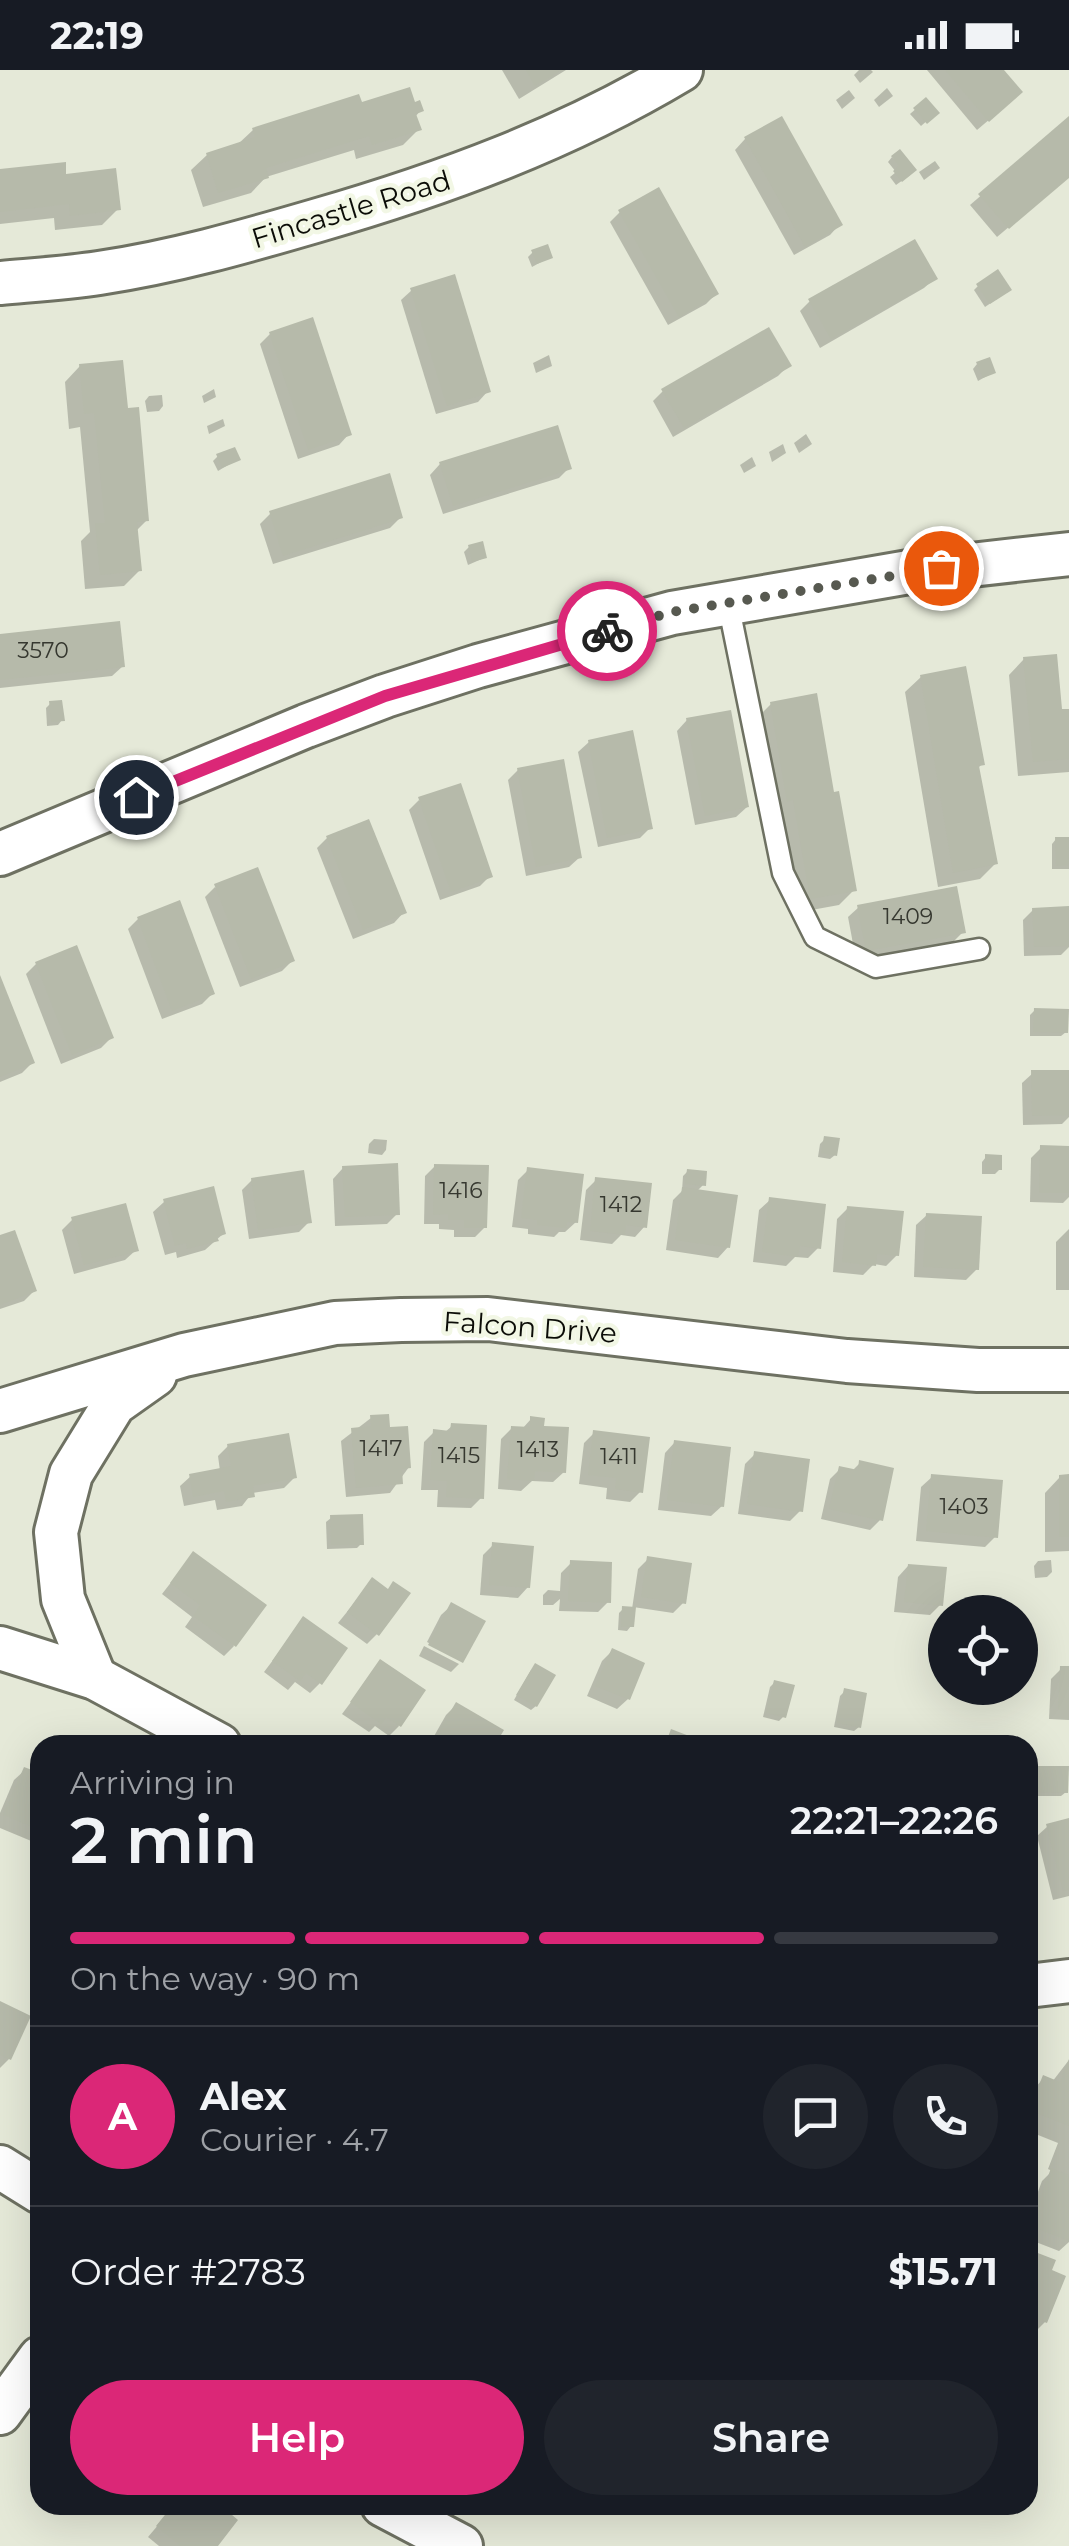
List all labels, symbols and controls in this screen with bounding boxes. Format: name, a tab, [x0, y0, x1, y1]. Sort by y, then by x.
text: 22:19	[50, 12, 144, 59]
street label: Fincastle Road	[247, 163, 455, 255]
pin	[899, 526, 984, 611]
icon: bag	[914, 541, 969, 596]
courier	[557, 581, 657, 681]
icon: bike	[580, 604, 635, 659]
house number: 3570	[17, 637, 69, 664]
pin	[94, 755, 179, 840]
icon: home	[109, 770, 164, 825]
house number: 1409	[883, 903, 933, 930]
house number: 1416	[439, 1177, 483, 1204]
house number: 1412	[600, 1191, 642, 1218]
street label: Falcon Drive	[442, 1304, 618, 1350]
house number: 1417	[360, 1435, 402, 1462]
house number: 1413	[517, 1436, 559, 1463]
house number: 1415	[438, 1442, 480, 1469]
house number: 1411	[600, 1443, 638, 1470]
house number: 1403	[939, 1493, 989, 1520]
map controls	[928, 1595, 1038, 1705]
button: locate	[928, 1595, 1038, 1705]
text: Arriving in	[70, 1763, 235, 1802]
text: 22:21–22:26	[790, 1797, 998, 1844]
text: 2 min	[70, 1800, 258, 1879]
text: On the way · 90 m	[70, 1959, 360, 1998]
button: chat	[763, 2064, 868, 2169]
button: phone	[893, 2064, 998, 2169]
text: Alex	[200, 2073, 287, 2120]
text: A	[108, 2093, 137, 2140]
text: Courier · 4.7	[200, 2120, 389, 2159]
text: Order #2783	[70, 2248, 306, 2295]
text: $15.71	[888, 2248, 998, 2295]
button: Help	[70, 2380, 524, 2495]
button: Share	[544, 2380, 998, 2495]

